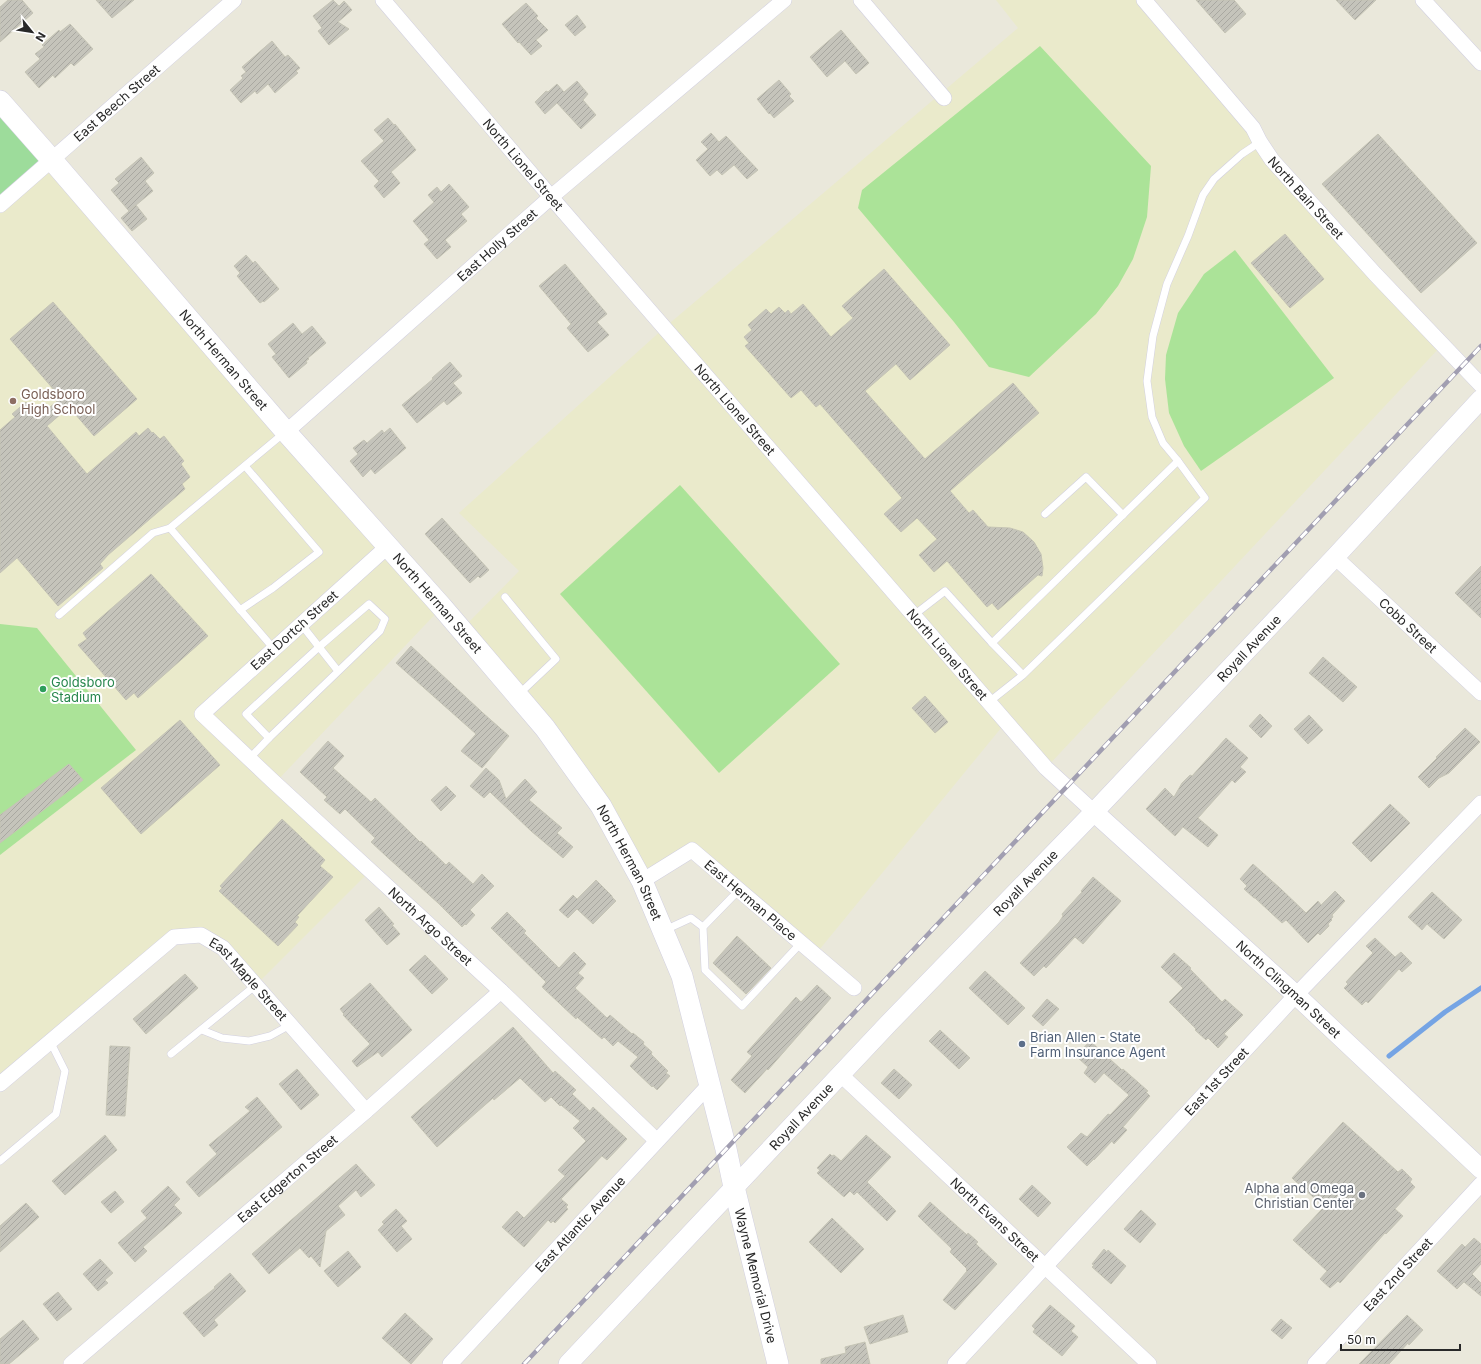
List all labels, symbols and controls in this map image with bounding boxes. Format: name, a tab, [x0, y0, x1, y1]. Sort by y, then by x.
north arrow	[12, 12, 52, 52]
text: N	[33, 30, 49, 44]
street label: East Beech Street	[70, 61, 163, 145]
street label: North Lionel Street	[480, 115, 567, 213]
street label: North Bain Street	[1265, 153, 1347, 242]
street label: East Holly Street	[454, 205, 540, 285]
street label: North Herman Street	[176, 306, 271, 413]
street label: North Lionel Street	[691, 361, 779, 458]
place label: Goldsboro High School	[21, 386, 95, 417]
marker: Goldsboro High School	[8, 396, 18, 406]
street label: North Herman Street	[390, 550, 486, 656]
street label: East Dortch Street	[247, 587, 341, 673]
street label: Cobb Street	[1376, 594, 1441, 656]
street label: North Lionel Street	[903, 605, 991, 703]
street label: Royall Avenue	[1214, 611, 1284, 685]
place label: Goldsboro Stadium	[51, 674, 115, 705]
marker: Goldsboro Stadium	[38, 684, 48, 694]
street label: North Herman Street	[594, 802, 665, 922]
street label: Royall Avenue	[990, 846, 1061, 919]
street label: East Herman Place	[701, 856, 800, 944]
street label: North Argo Street	[385, 884, 476, 969]
street label: East Maple Street	[206, 934, 291, 1024]
street label: North Clingman Street	[1233, 937, 1344, 1041]
place label: Brian Allen - State Farm Insurance Agent	[1030, 1029, 1166, 1060]
marker: Brian Allen - State Farm Insurance Agent	[1017, 1039, 1027, 1049]
street label: East 1st Street	[1181, 1044, 1252, 1119]
street label: Royall Avenue	[766, 1080, 836, 1153]
street label: East Edgerton Street	[234, 1131, 341, 1226]
street label: East Atlantic Avenue	[531, 1173, 628, 1275]
street label: North Evans Street	[947, 1174, 1043, 1265]
place label: Alpha and Omega Christian Center	[1245, 1180, 1354, 1211]
marker: Alpha and Omega Christian Center	[1357, 1190, 1367, 1200]
street label: Wayne Memorial Drive	[732, 1206, 781, 1345]
street label: East 2nd Street	[1360, 1234, 1435, 1314]
scale bar	[1341, 1326, 1460, 1352]
text: 50 m	[1347, 1332, 1376, 1347]

